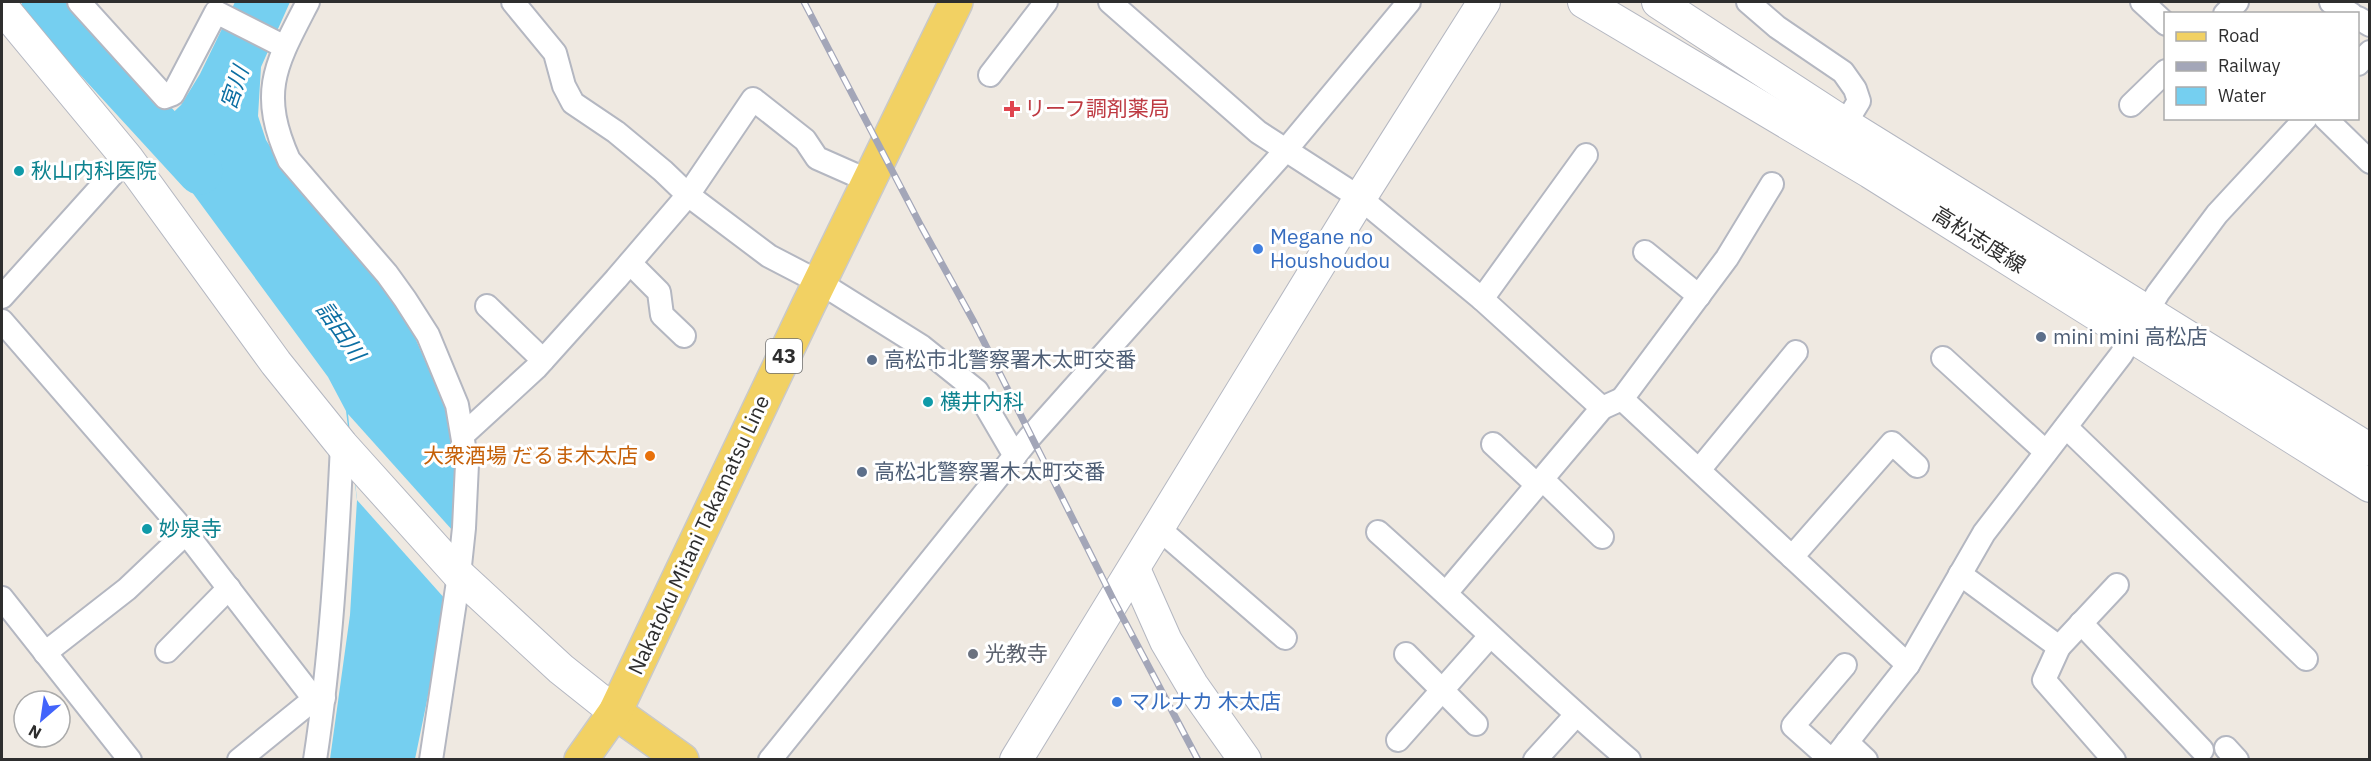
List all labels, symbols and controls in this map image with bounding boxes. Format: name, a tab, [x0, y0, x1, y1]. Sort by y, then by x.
legend	[2164, 12, 2359, 120]
text: Road	[2218, 24, 2259, 47]
text: Railway	[2218, 54, 2280, 77]
water label: 宮川	[213, 60, 255, 113]
text: Water	[2218, 84, 2267, 107]
place label: リーフ調剤薬局	[1024, 94, 1170, 122]
marker: リーフ調剤薬局	[1005, 102, 1019, 116]
place label: 秋山内科医院	[31, 156, 157, 184]
marker: 秋山内科医院	[12, 164, 26, 178]
street label: 高松志度線	[1928, 199, 2031, 279]
place label: Megane no Houshoudou	[1270, 222, 1390, 274]
marker: Megane no Houshoudou	[1251, 242, 1265, 256]
water label: 詰田川	[311, 295, 373, 368]
place label: mini mini 高松店	[2053, 322, 2207, 350]
marker: mini mini 高松店	[2034, 330, 2048, 344]
road number: 43	[766, 339, 802, 373]
place label: 高松市北警察署木太町交番	[884, 345, 1136, 373]
marker: 高松市北警察署木太町交番	[865, 353, 879, 367]
place label: 横井内科	[940, 387, 1024, 415]
street label: Nakatoku Mitani Takamatsu Line	[621, 390, 775, 679]
marker: 横井内科	[921, 395, 935, 409]
place label: 大衆酒場 だるま木太店	[423, 441, 638, 469]
marker: 大衆酒場 だるま木太店	[643, 449, 657, 463]
place label: 高松北警察署木太町交番	[874, 457, 1105, 485]
marker: 高松北警察署木太町交番	[855, 465, 869, 479]
place label: 妙泉寺	[159, 514, 222, 542]
marker: 妙泉寺	[140, 522, 154, 536]
place label: 光教寺	[985, 639, 1048, 667]
marker: 光教寺	[966, 647, 980, 661]
place label: マルナカ 木太店	[1129, 687, 1281, 715]
north arrow	[12, 689, 72, 749]
marker: マルナカ 木太店	[1110, 695, 1124, 709]
text: N	[25, 721, 45, 744]

